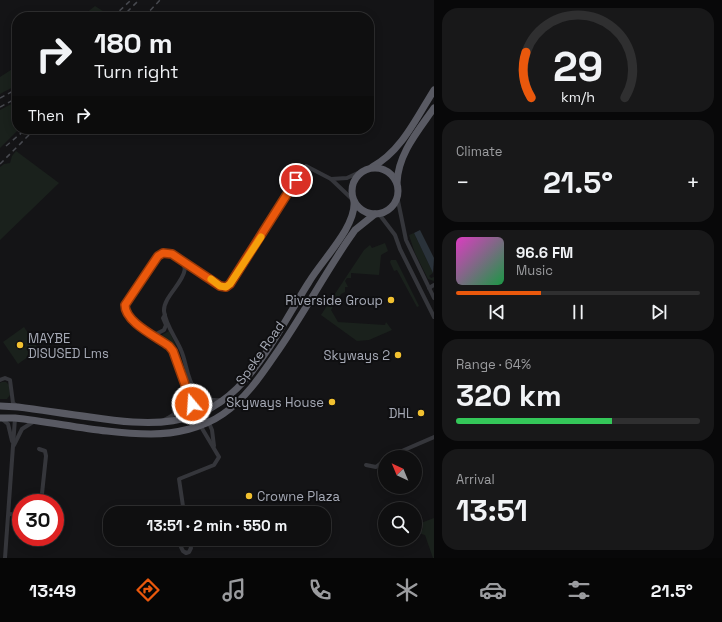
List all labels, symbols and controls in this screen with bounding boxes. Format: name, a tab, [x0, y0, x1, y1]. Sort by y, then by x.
text: 180 m	[94, 25, 173, 61]
icon: right	[28, 28, 80, 80]
text: 29	[553, 40, 603, 93]
text: Turn right	[94, 60, 178, 83]
text: km/h	[561, 88, 595, 106]
icon: right	[72, 104, 94, 126]
text: Then	[28, 106, 64, 125]
text: Climate	[456, 143, 502, 160]
pin	[279, 163, 313, 197]
text: 21.5°	[543, 163, 613, 202]
text: −	[456, 168, 470, 196]
text: +	[686, 168, 700, 196]
icon: arrive	[285, 169, 307, 191]
text: 96.6 FM	[516, 243, 573, 262]
text: Music	[516, 262, 553, 279]
place label: Riverside Group	[285, 292, 383, 309]
marker: Riverside Group	[386, 295, 396, 305]
icon: previous	[486, 301, 508, 323]
icon: pause	[567, 301, 589, 323]
icon: next	[648, 301, 670, 323]
street label: Speke Road	[232, 318, 288, 388]
place label: MAYBE DISUSED Lms	[28, 330, 109, 362]
marker: MAYBE DISUSED Lms	[15, 340, 25, 350]
place label: Skyways 2	[323, 347, 390, 364]
marker: Skyways 2	[393, 350, 403, 360]
text: Range · 64%	[456, 356, 531, 373]
text: 320 km	[456, 376, 562, 415]
position arrow	[171, 383, 213, 425]
place label: Skyways House	[226, 394, 324, 411]
marker: Skyways House	[327, 397, 337, 407]
place label: DHL	[389, 405, 413, 422]
marker: DHL	[416, 408, 426, 418]
north arrow	[378, 450, 422, 494]
map controls	[378, 450, 422, 546]
text: Arrival	[456, 471, 495, 488]
place label: Crowne Plaza	[257, 488, 341, 505]
marker: Crowne Plaza	[244, 491, 254, 501]
text: 13:51	[456, 491, 528, 530]
speed limit sign: 30	[12, 494, 64, 546]
button: search	[378, 502, 422, 546]
text: 13:51 · 2 min · 550 m	[147, 516, 287, 535]
icon: directions	[134, 576, 162, 604]
icon: music	[220, 576, 248, 604]
icon: phone	[306, 576, 334, 604]
icon: climate	[393, 576, 421, 604]
icon: car	[479, 576, 507, 604]
icon: filters	[565, 576, 593, 604]
text: 13:49	[29, 579, 76, 602]
text: 21.5°	[651, 579, 693, 602]

